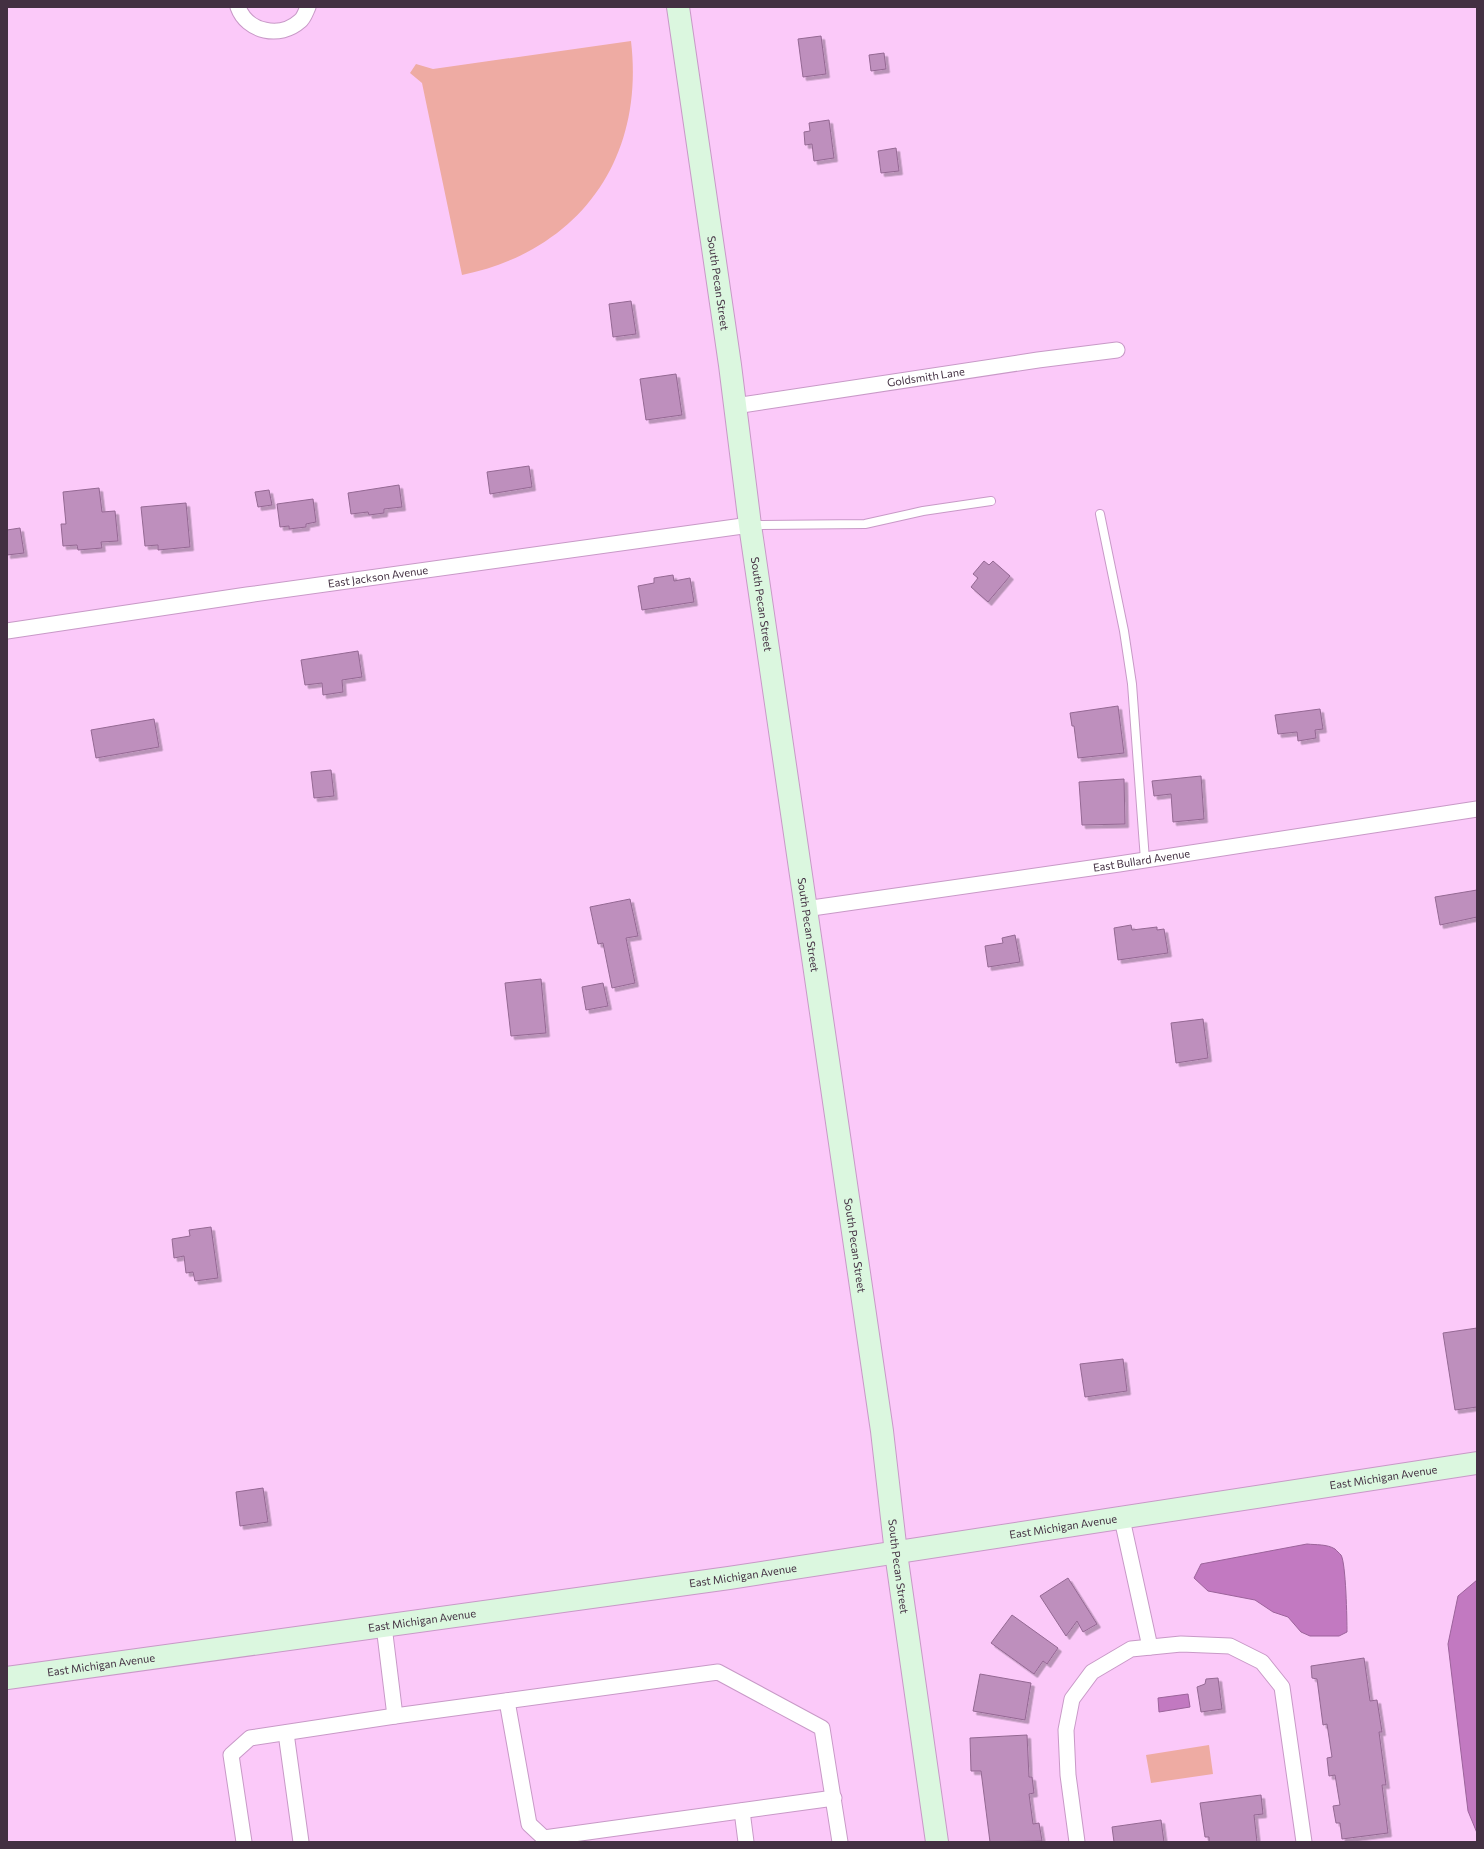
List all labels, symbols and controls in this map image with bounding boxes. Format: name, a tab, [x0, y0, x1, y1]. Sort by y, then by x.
street label: South Pecan Street	[705, 235, 732, 332]
street label: Goldsmith Lane	[886, 364, 966, 389]
street label: South Pecan Street	[749, 556, 775, 653]
street label: East Jackson Avenue	[327, 563, 429, 590]
street label: East Bullard Avenue	[1092, 846, 1191, 874]
street label: South Pecan Street	[795, 877, 822, 973]
street label: South Pecan Street	[842, 1197, 869, 1294]
street label: East Michigan Avenue	[1329, 1462, 1438, 1492]
street label: East Michigan Avenue	[1008, 1511, 1118, 1541]
street label: South Pecan Street	[886, 1518, 912, 1615]
street label: East Michigan Avenue	[688, 1561, 798, 1589]
street label: East Michigan Avenue	[367, 1606, 477, 1634]
street label: East Michigan Avenue	[46, 1651, 156, 1678]

